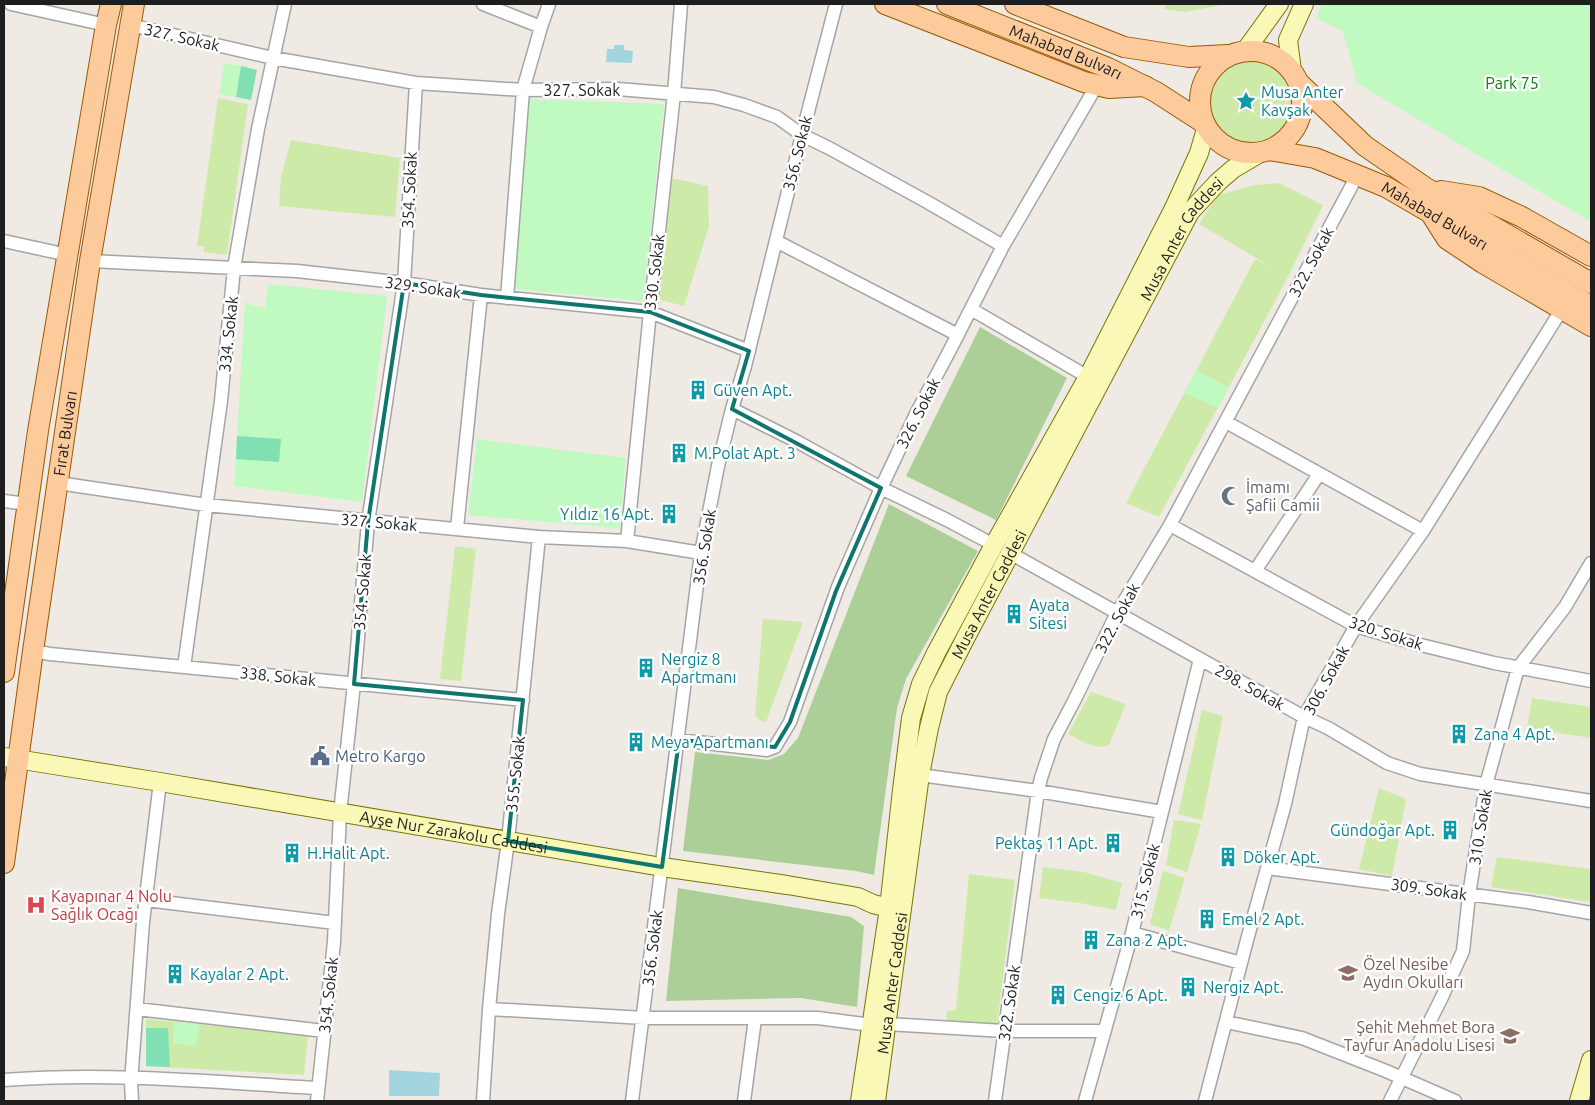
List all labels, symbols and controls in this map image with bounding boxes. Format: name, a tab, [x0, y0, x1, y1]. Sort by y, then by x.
street label: 327. Sokak	[143, 20, 221, 54]
street label: Mahabad Bulvarı	[1007, 21, 1125, 83]
park label: Park 75	[1485, 74, 1539, 92]
street label: 327. Sokak	[544, 81, 620, 99]
place label: Musa Anter Kavşak	[1261, 83, 1344, 119]
place icon: Musa Anter Kavşak	[1235, 90, 1257, 112]
street label: 356. Sokak	[779, 114, 815, 192]
street label: 354. Sokak	[398, 151, 420, 229]
street label: Musa Anter Caddesi	[1136, 173, 1226, 303]
street label: Mahabad Bulvarı	[1379, 178, 1491, 253]
street label: 322. Sokak	[1285, 224, 1337, 300]
street label: 330. Sokak	[640, 233, 668, 311]
street label: 329. Sokak	[384, 273, 462, 301]
street label: 334. Sokak	[215, 295, 241, 373]
street label: 326. Sokak	[893, 375, 943, 451]
building icon: Güven Apt.	[687, 379, 709, 401]
place label: Güven Apt.	[713, 381, 792, 399]
street label: Fırat Bulvarı	[50, 389, 80, 477]
building icon: M.Polat Apt. 3	[668, 442, 690, 464]
place label: M.Polat Apt. 3	[694, 444, 796, 462]
place label: İmamı Şafii Camii	[1246, 478, 1320, 514]
mosque icon: İmamı Şafii Camii	[1220, 485, 1242, 507]
building icon: Yıldız 16 Apt.	[658, 503, 680, 525]
place label: Yıldız 16 Apt.	[560, 505, 654, 523]
street label: 356. Sokak	[689, 508, 719, 586]
street label: 327. Sokak	[340, 510, 418, 534]
street label: Musa Anter Caddesi	[948, 527, 1030, 662]
street label: 354. Sokak	[350, 553, 374, 631]
street label: 322. Sokak	[1091, 580, 1143, 656]
place label: Ayata Sitesi	[1029, 596, 1070, 632]
building icon: Ayata Sitesi	[1003, 603, 1025, 625]
street label: 320. Sokak	[1347, 613, 1425, 653]
street label: 306. Sokak	[1300, 642, 1352, 718]
place label: Nergiz 8 Apartmanı	[661, 650, 736, 686]
building icon: Nergiz 8 Apartmanı	[635, 657, 657, 679]
street label: 298. Sokak	[1212, 661, 1288, 713]
street label: 338. Sokak	[239, 663, 317, 689]
building icon: Zana 4 Apt.	[1448, 723, 1470, 745]
place label: Zana 4 Apt.	[1474, 725, 1555, 743]
building icon: Meya Apartmanı	[625, 731, 647, 753]
place label: Meya Apartmanı	[651, 733, 769, 751]
street label: 355. Sokak	[502, 735, 528, 813]
public building icon: Metro Kargo	[309, 745, 331, 767]
place label: Metro Kargo	[335, 747, 426, 765]
street label: 310. Sokak	[1465, 788, 1495, 866]
street label: Ayşe Nur Zarakolu Caddesi	[359, 807, 549, 856]
building icon: Gündoğar Apt.	[1439, 819, 1461, 841]
place label: Gündoğar Apt.	[1330, 821, 1435, 839]
building icon: Pektaş 11 Apt.	[1102, 832, 1124, 854]
place label: Pektaş 11 Apt.	[995, 834, 1098, 852]
building icon: H.Halit Apt.	[281, 842, 303, 864]
street label: 315. Sokak	[1127, 842, 1163, 920]
place label: H.Halit Apt.	[307, 844, 390, 862]
building icon: Döker Apt.	[1217, 846, 1239, 868]
place label: Döker Apt.	[1243, 848, 1320, 866]
street label: 309. Sokak	[1390, 875, 1468, 903]
place label: Kayapınar 4 Nolu Sağlık Ocağı	[51, 887, 172, 923]
hospital icon: Kayapınar 4 Nolu Sağlık Ocağı	[25, 894, 47, 916]
building icon: Emel 2 Apt.	[1196, 908, 1218, 930]
street label: 356. Sokak	[638, 909, 666, 987]
place label: Emel 2 Apt.	[1222, 910, 1304, 928]
street label: Musa Anter Caddesi	[873, 911, 910, 1055]
building icon: Zana 2 Apt.	[1080, 929, 1102, 951]
place label: Zana 2 Apt.	[1106, 931, 1187, 949]
place label: Özel Nesibe Aydın Okulları	[1363, 955, 1463, 991]
street label: 354. Sokak	[315, 956, 341, 1034]
school or university icon: Özel Nesibe Aydın Okulları	[1337, 962, 1359, 984]
building icon: Kayalar 2 Apt.	[164, 963, 186, 985]
street label: 322. Sokak	[995, 964, 1023, 1042]
place label: Kayalar 2 Apt.	[190, 965, 289, 983]
building icon: Nergiz Apt.	[1177, 976, 1199, 998]
place label: Nergiz Apt.	[1203, 978, 1284, 996]
building icon: Cengiz 6 Apt.	[1047, 984, 1069, 1006]
place label: Cengiz 6 Apt.	[1073, 986, 1168, 1004]
place label: Şehit Mehmet Bora Tayfur Anadolu Lisesi	[1344, 1018, 1495, 1054]
school or university icon: Şehit Mehmet Bora Tayfur Anadolu Lisesi	[1499, 1025, 1521, 1047]

